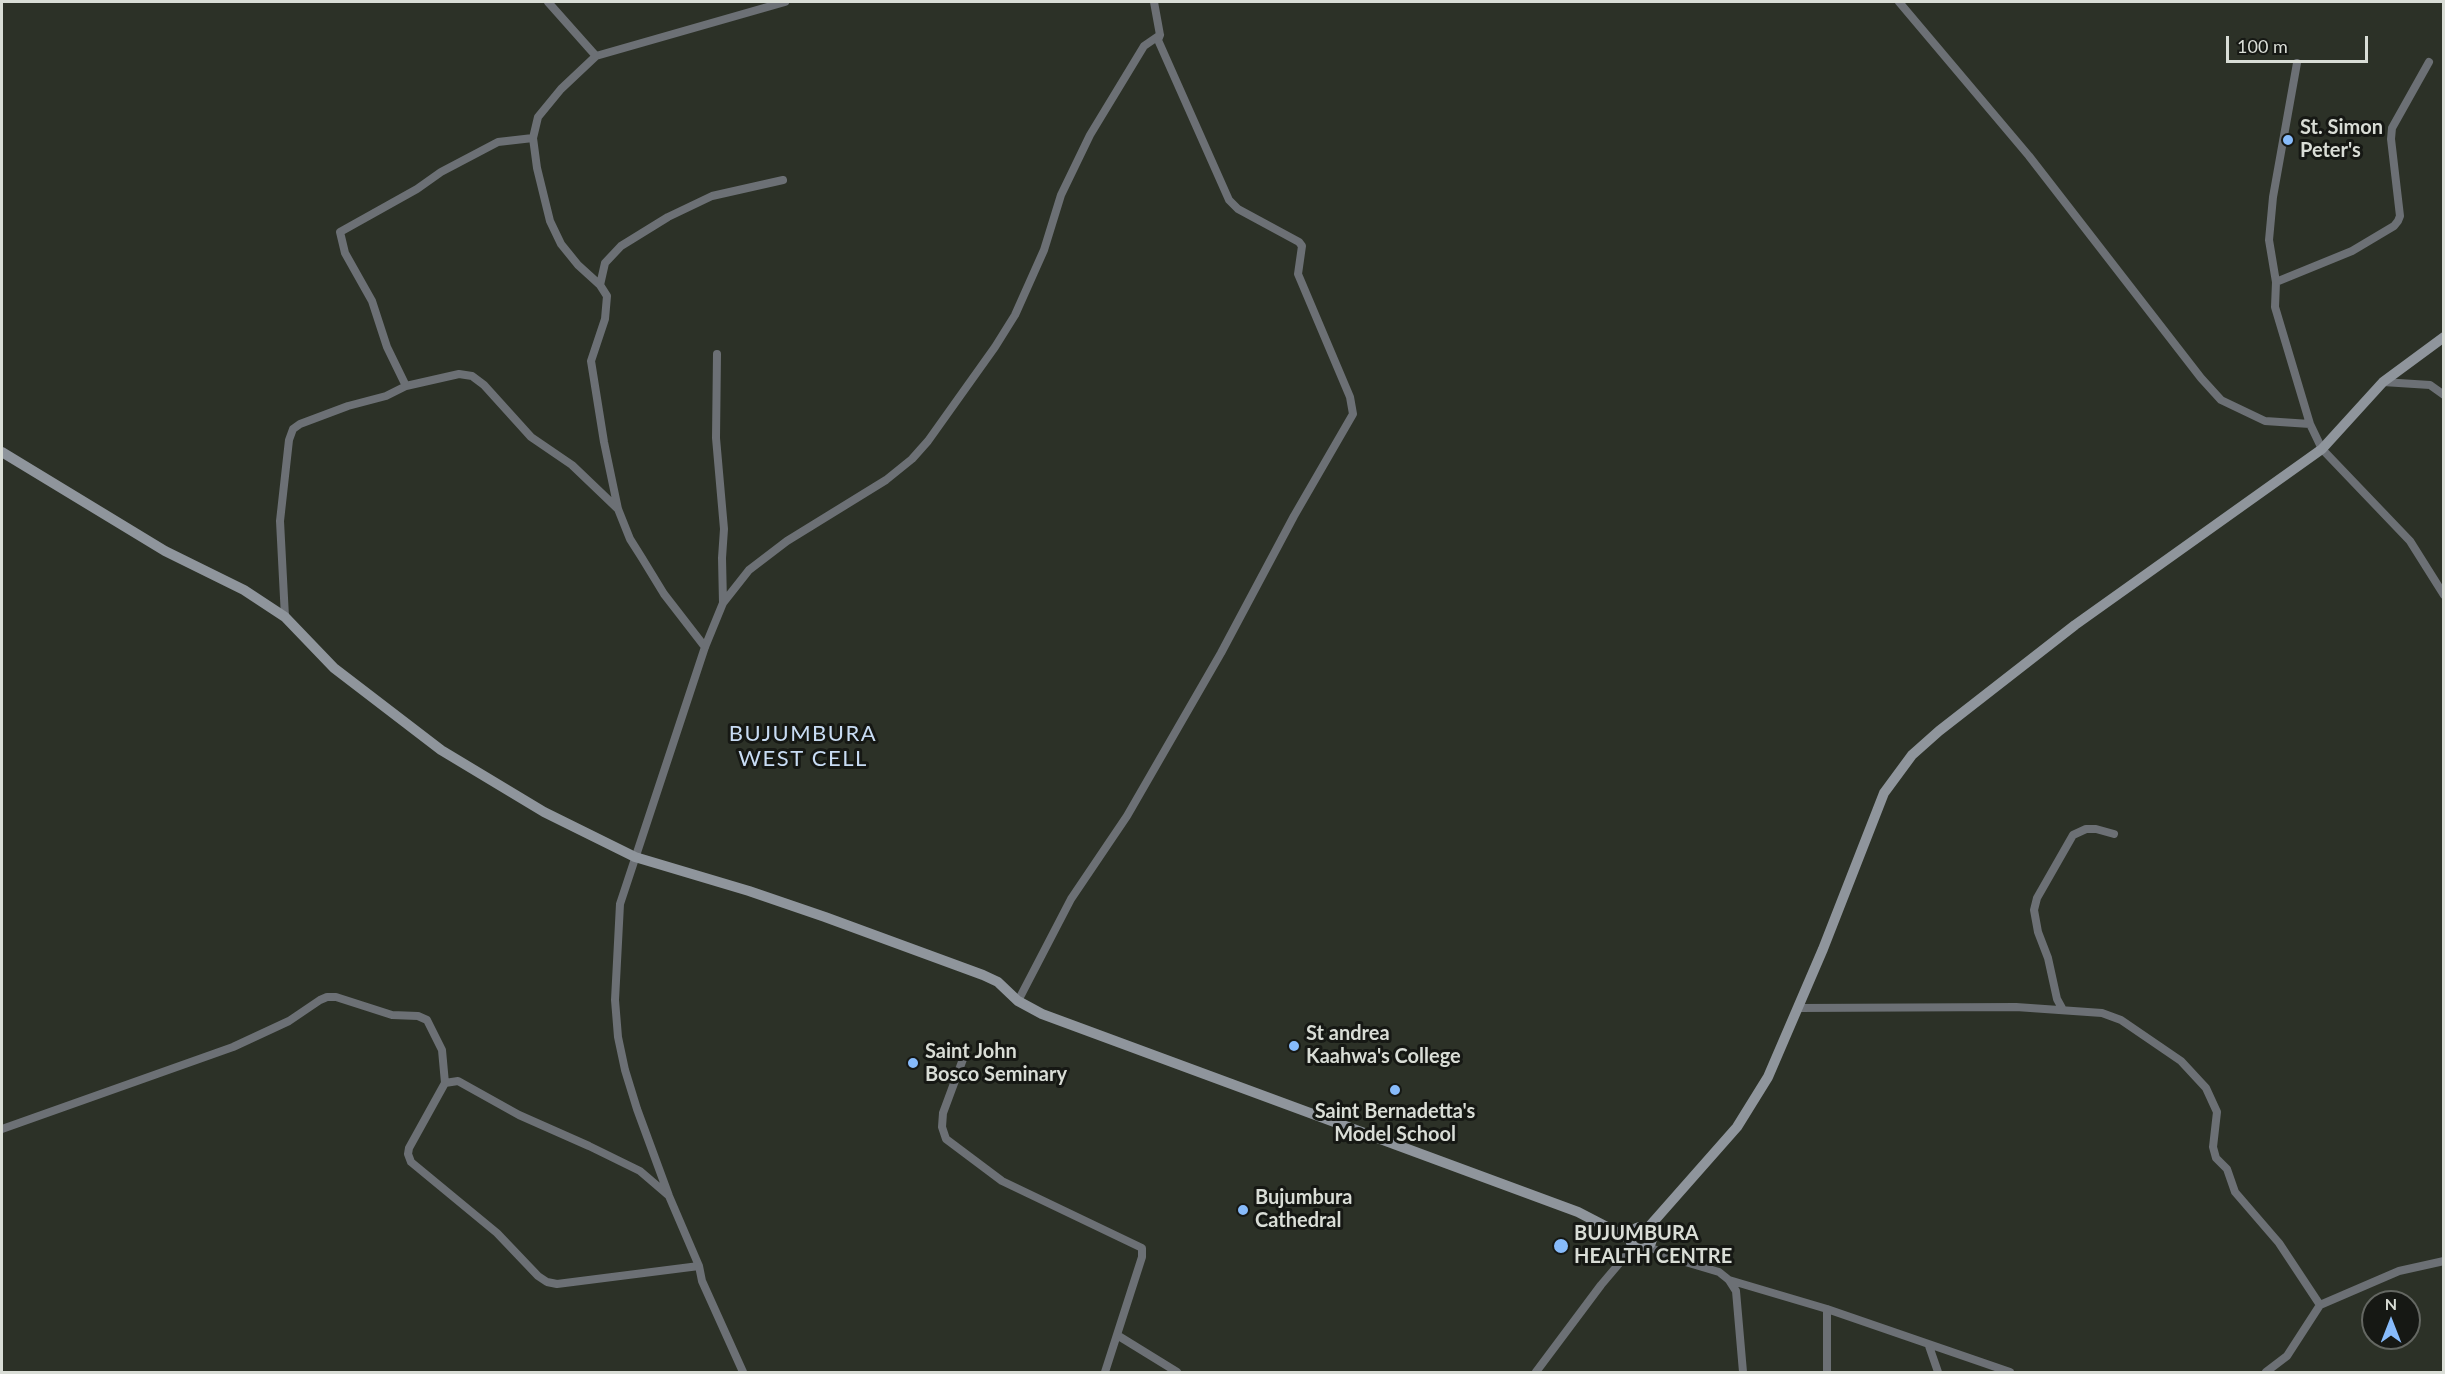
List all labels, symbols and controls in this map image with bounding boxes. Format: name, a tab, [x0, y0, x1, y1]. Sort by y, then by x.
scale bar	[2229, 24, 2372, 62]
text: 100 m	[2237, 35, 2288, 57]
place label: St. Simon Peter's	[2300, 116, 2383, 163]
marker: St. Simon Peter's	[2281, 133, 2295, 147]
district label: BUJUMBURA WEST CELL	[729, 721, 877, 772]
place label: St andrea Kaahwa's College	[1306, 1022, 1461, 1069]
marker: St andrea Kaahwa's College	[1287, 1039, 1301, 1053]
place label: Saint John Bosco Seminary	[925, 1040, 1067, 1087]
marker: Saint John Bosco Seminary	[906, 1056, 920, 1070]
marker: Saint Bernadetta's Model School	[1388, 1083, 1402, 1097]
place label: Saint Bernadetta's Model School	[1315, 1100, 1475, 1147]
place label: Bujumbura Cathedral	[1255, 1186, 1352, 1233]
marker: Bujumbura Cathedral	[1236, 1203, 1250, 1217]
place label: BUJUMBURA HEALTH CENTRE	[1574, 1222, 1732, 1269]
marker: BUJUMBURA HEALTH CENTRE	[1552, 1237, 1570, 1255]
north arrow	[2361, 1290, 2421, 1350]
text: N	[2385, 1294, 2397, 1313]

